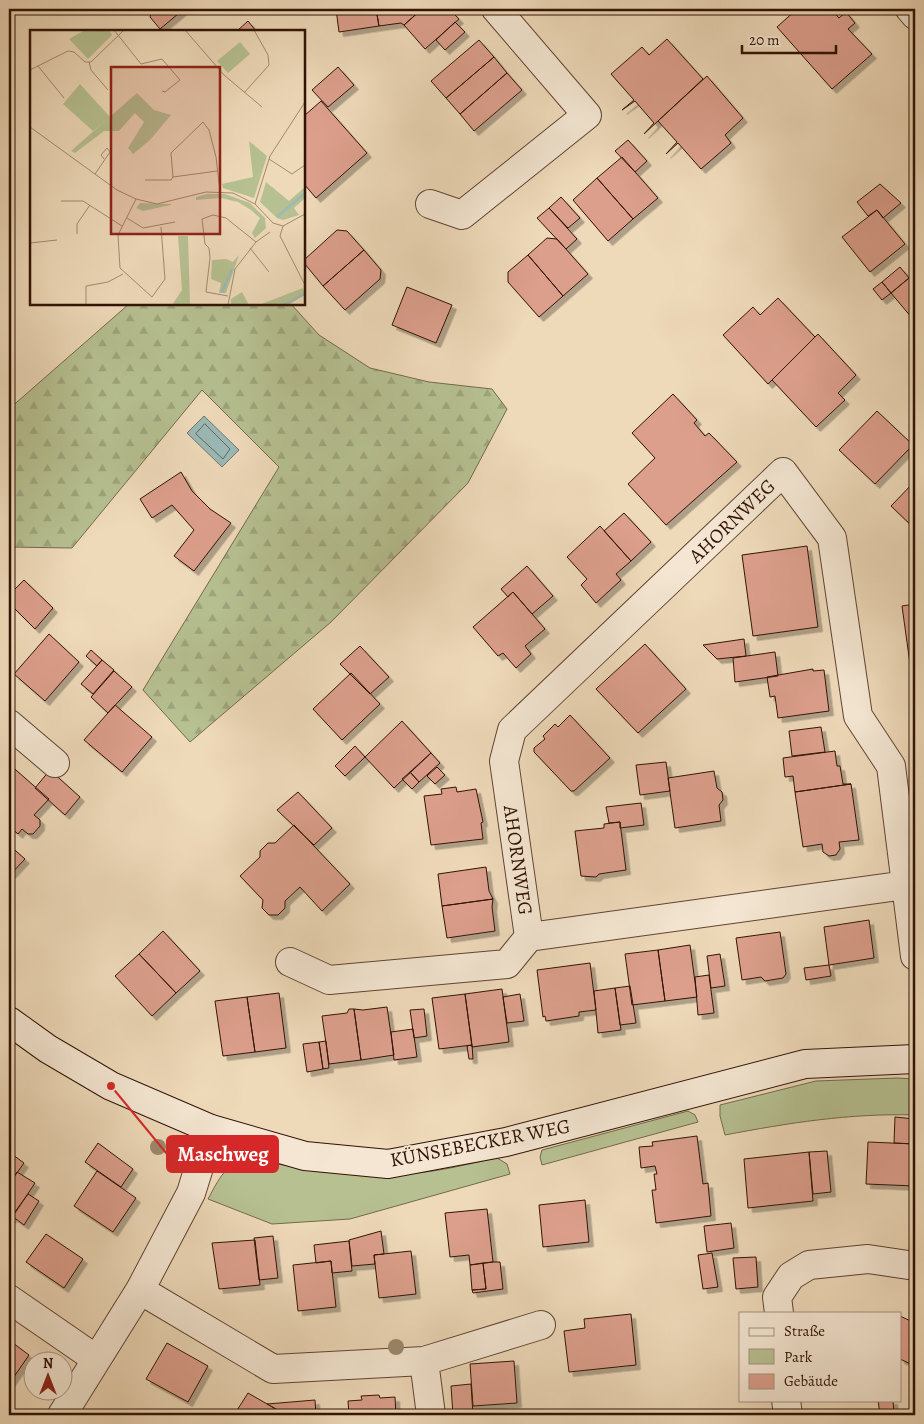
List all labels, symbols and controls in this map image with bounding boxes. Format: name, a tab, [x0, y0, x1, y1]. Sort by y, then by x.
scale bar	[742, 22, 835, 54]
inset map	[30, 30, 305, 305]
text: 20 m	[749, 30, 780, 50]
street label: AHORNWEG	[682, 473, 781, 570]
street label: AHORNWEG	[497, 802, 539, 917]
street label: KÜNSEBECKER WEG	[388, 1112, 572, 1174]
callout: Maschweg	[167, 1136, 278, 1172]
text: Maschweg	[177, 1140, 269, 1168]
legend	[739, 1312, 902, 1402]
text: Straße	[784, 1321, 825, 1341]
text: Park	[784, 1347, 813, 1367]
north arrow	[22, 1352, 72, 1402]
text: N	[43, 1354, 53, 1373]
text: Gebäude	[784, 1371, 838, 1391]

